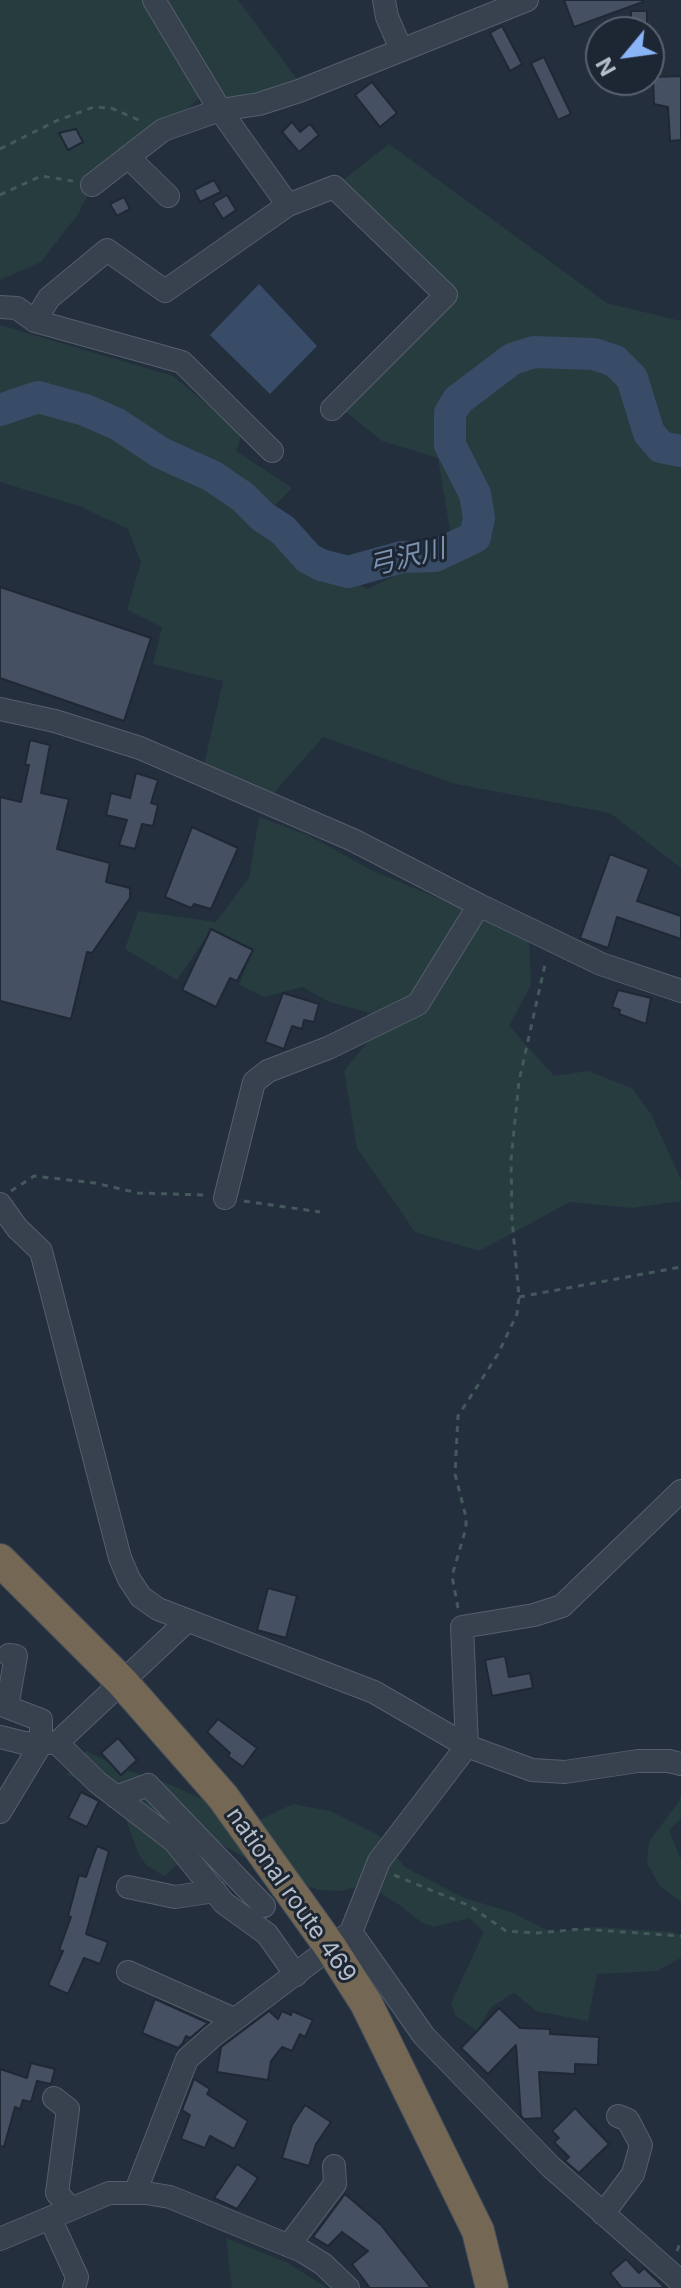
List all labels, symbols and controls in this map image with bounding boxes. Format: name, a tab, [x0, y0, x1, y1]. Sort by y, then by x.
north arrow	[585, 16, 665, 96]
text: N	[590, 53, 621, 80]
water label: 弓沢川	[365, 533, 449, 583]
street label: national route 469	[220, 1802, 362, 1988]

